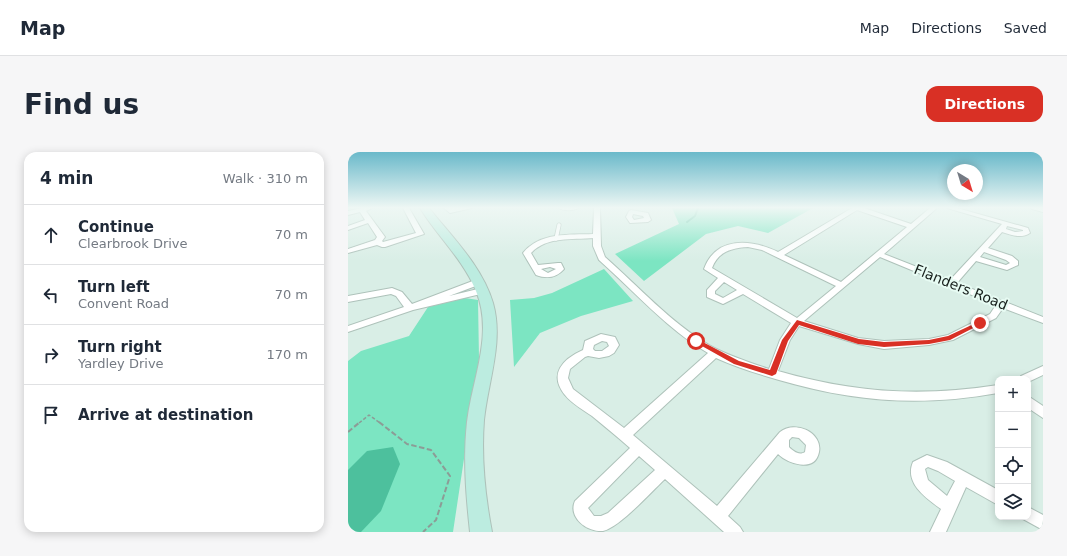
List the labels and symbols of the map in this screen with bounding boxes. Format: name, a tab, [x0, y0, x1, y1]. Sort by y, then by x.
north arrow	[947, 164, 983, 200]
street label: Flanders Road	[912, 261, 1010, 313]
route end	[971, 314, 989, 332]
route start	[687, 332, 705, 350]

